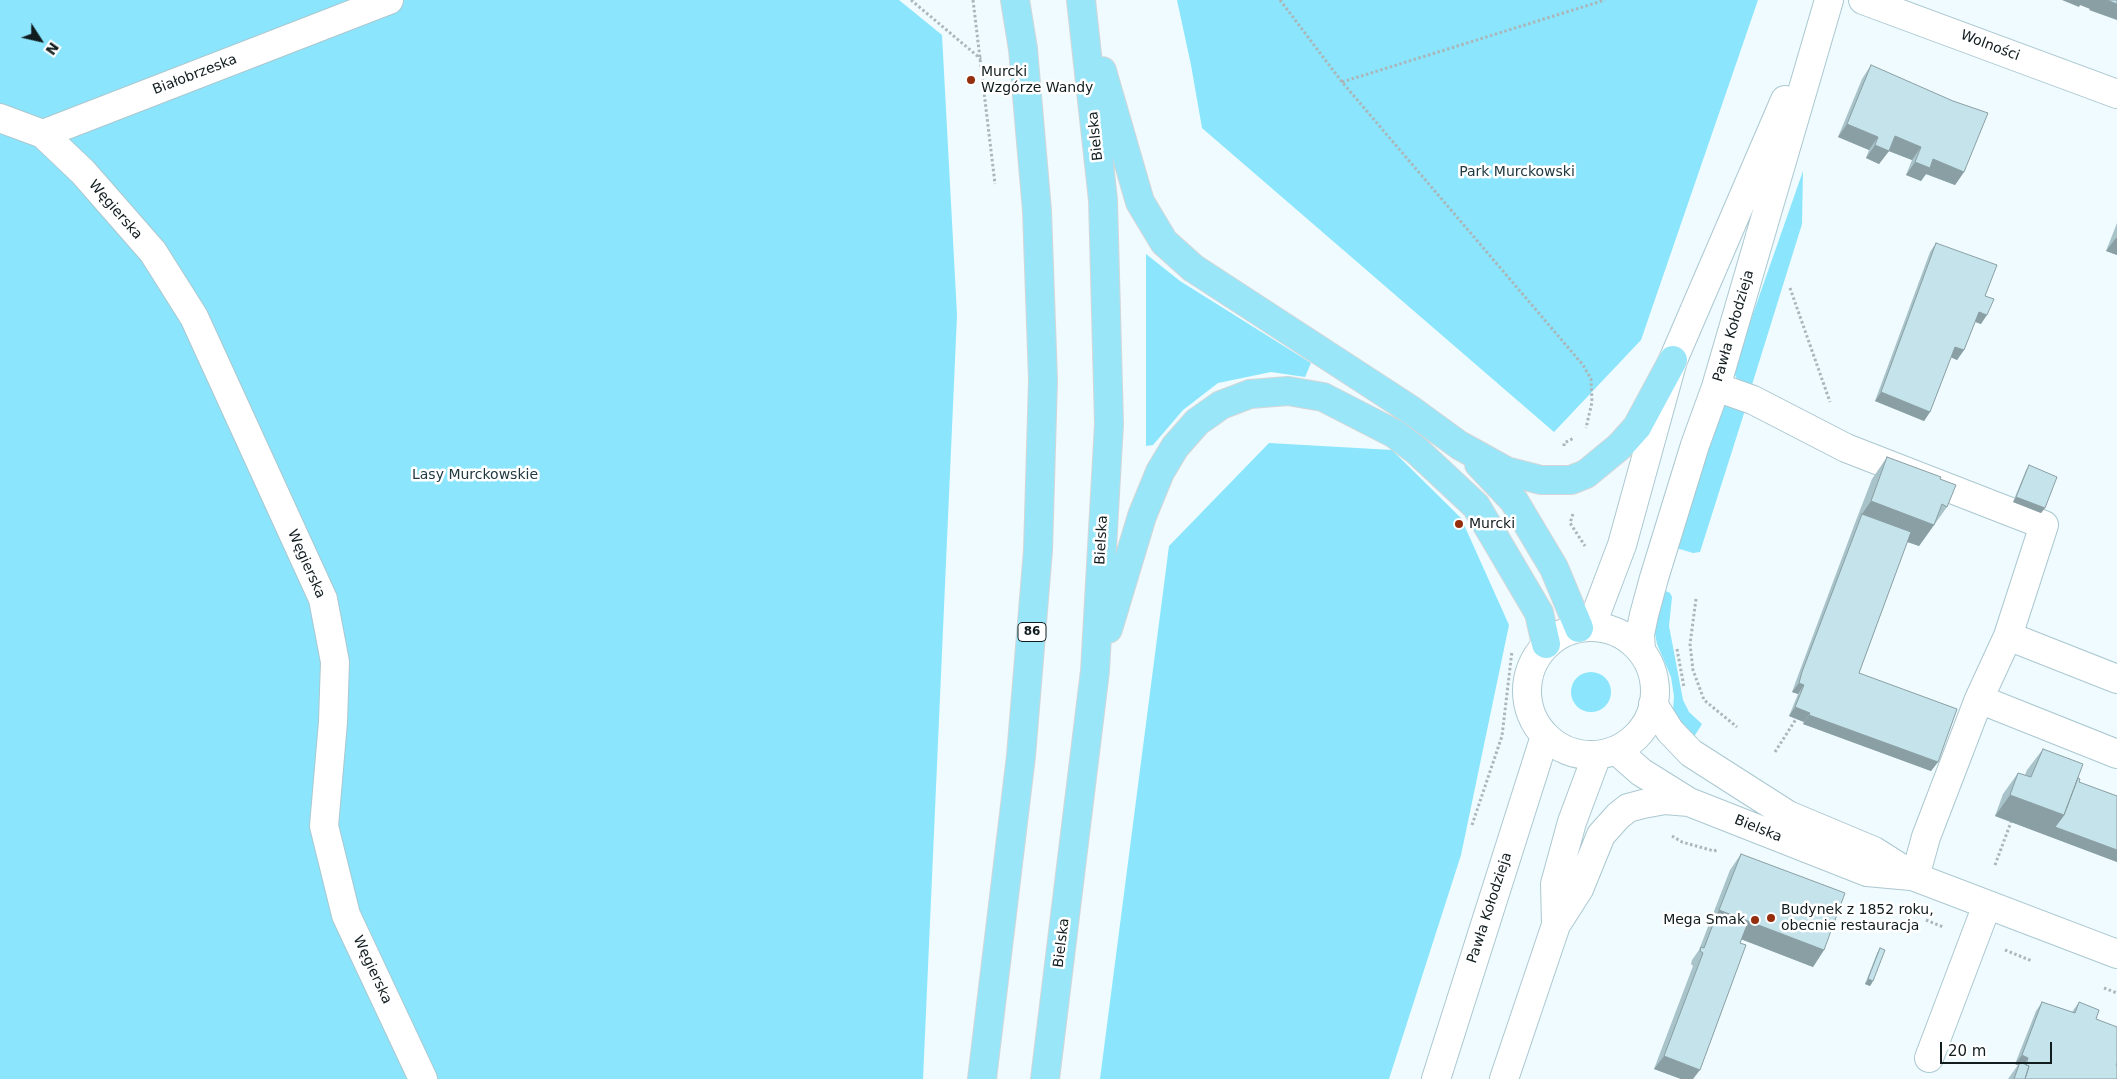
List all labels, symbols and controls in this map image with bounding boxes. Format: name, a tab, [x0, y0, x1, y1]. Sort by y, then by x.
north arrow	[15, 15, 65, 65]
street label: Wolności	[1958, 27, 2022, 65]
text: N	[42, 39, 62, 58]
street label: Białobrzeska	[150, 51, 240, 99]
place label: Murcki Wzgórze Wandy	[981, 64, 1093, 96]
marker: Murcki Wzgórze Wandy	[965, 74, 977, 86]
street label: Bielska	[1085, 110, 1107, 162]
park label: Park Murckowski	[1459, 164, 1575, 180]
street label: Węgierska	[85, 177, 145, 243]
street label: Pawła Kołodzieja	[1710, 268, 1758, 384]
park label: Lasy Murckowskie	[412, 467, 538, 483]
street label: Bielska	[1092, 515, 1112, 565]
place label: Murcki	[1469, 516, 1515, 532]
marker: Murcki	[1453, 518, 1465, 530]
street label: Węgierska	[283, 527, 329, 601]
road number: 86	[1018, 622, 1046, 642]
street label: Bielska	[1732, 812, 1784, 846]
street label: Pawła Kołodzieja	[1464, 850, 1516, 966]
place label: Budynek z 1852 roku, obecnie restauracja	[1781, 902, 1934, 934]
place label: Mega Smak	[1663, 912, 1745, 928]
marker: Budynek z 1852 roku, obecnie restauracja	[1765, 912, 1777, 924]
marker: Mega Smak	[1749, 914, 1761, 926]
street label: Bielska	[1051, 917, 1073, 969]
street label: Węgierska	[349, 933, 395, 1007]
scale bar	[1942, 1032, 2054, 1064]
text: 20 m	[1948, 1042, 1986, 1060]

